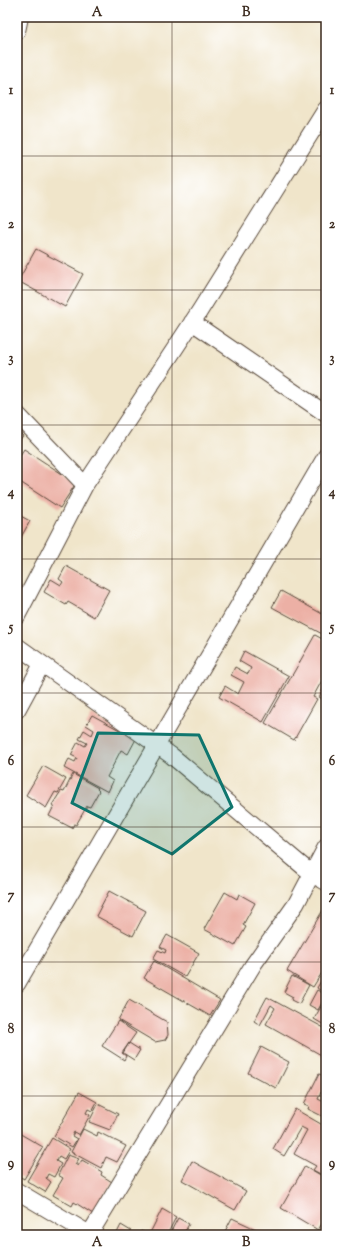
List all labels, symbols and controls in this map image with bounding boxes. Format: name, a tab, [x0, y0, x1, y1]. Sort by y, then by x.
text: A	[92, 4, 103, 22]
text: B	[242, 4, 251, 22]
text: 1	[9, 82, 14, 100]
text: 1	[330, 82, 335, 100]
text: 2	[8, 216, 15, 234]
text: 2	[329, 216, 336, 234]
text: 3	[8, 350, 14, 368]
text: 3	[329, 350, 335, 368]
text: 4	[7, 484, 15, 502]
text: 4	[328, 484, 336, 502]
text: 5	[8, 619, 14, 637]
text: 5	[329, 619, 335, 637]
text: 6	[8, 753, 15, 771]
text: 6	[329, 753, 336, 771]
text: 7	[8, 887, 15, 905]
text: 7	[329, 887, 336, 905]
text: 8	[8, 1021, 15, 1039]
text: 8	[329, 1021, 336, 1039]
text: 9	[8, 1155, 15, 1173]
text: 9	[329, 1155, 336, 1173]
text: A	[92, 1234, 103, 1252]
text: B	[242, 1234, 251, 1252]

